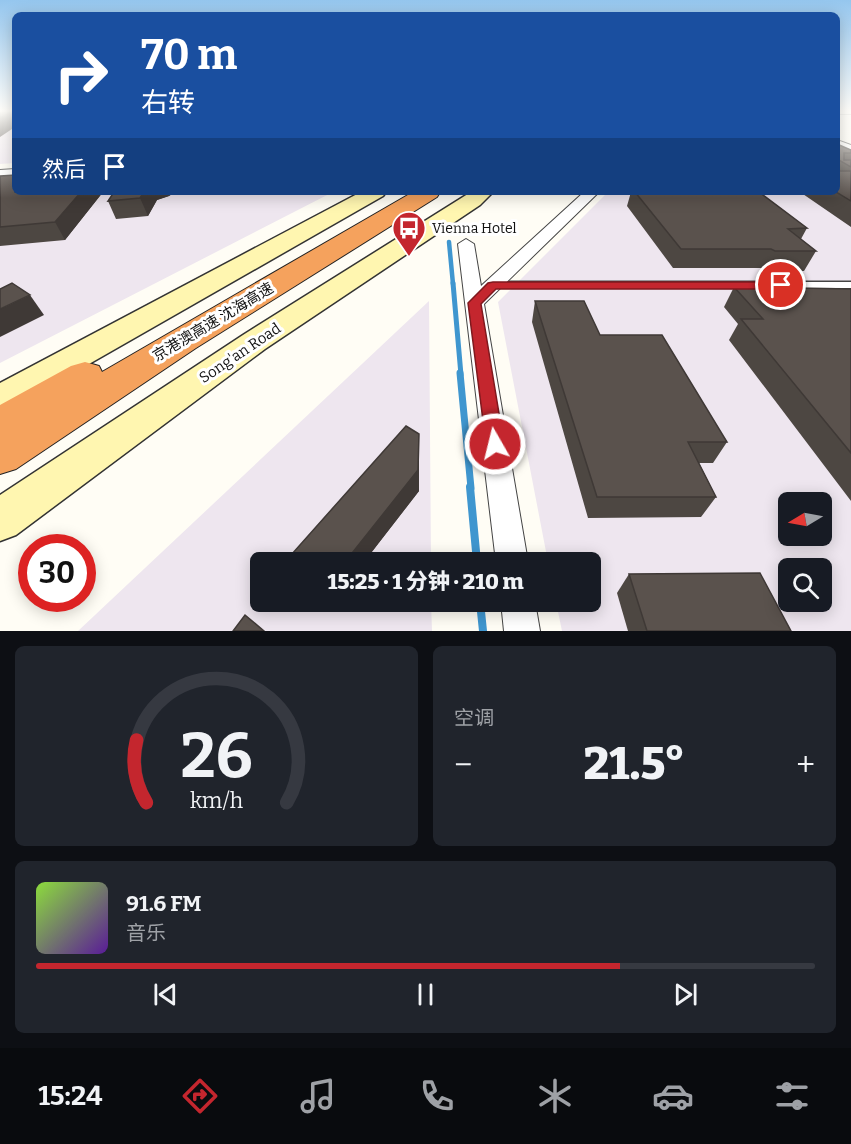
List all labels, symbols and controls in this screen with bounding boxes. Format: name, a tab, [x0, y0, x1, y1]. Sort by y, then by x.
text: 70 m	[141, 30, 237, 80]
icon: right	[42, 36, 120, 114]
text: 右转	[141, 87, 195, 119]
icon: arrive	[98, 150, 131, 183]
text: 然后	[42, 156, 86, 183]
bus stop icon: Vienna Hotel	[391, 210, 427, 257]
place label: Vienna Hotel	[432, 220, 517, 237]
pin	[755, 259, 806, 310]
icon: arrive	[764, 268, 797, 301]
street label: 京港澳高速 沈海高速	[149, 279, 277, 365]
street label: Song'an Road	[196, 319, 284, 387]
position arrow	[463, 412, 527, 476]
north arrow	[778, 492, 832, 546]
map controls	[778, 492, 832, 612]
speed limit sign: 30	[18, 534, 96, 612]
button: search	[778, 558, 832, 612]
text: 15:25 · 1 分钟 · 210 m	[327, 568, 524, 595]
text: 空调	[454, 706, 494, 730]
text: 26	[180, 719, 252, 794]
text: 21.5°	[583, 737, 685, 791]
text: −	[454, 745, 472, 785]
text: +	[796, 745, 815, 785]
text: km/h	[190, 788, 243, 814]
text: 91.6 FM	[126, 890, 201, 917]
text: 音乐	[126, 921, 166, 945]
icon: previous	[149, 978, 182, 1011]
icon: pause	[409, 978, 442, 1011]
icon: next	[669, 978, 702, 1011]
icon: directions	[179, 1075, 221, 1117]
icon: music	[297, 1075, 339, 1117]
icon: phone	[416, 1075, 458, 1117]
icon: climate	[534, 1075, 576, 1117]
icon: car	[652, 1075, 694, 1117]
icon: filters	[771, 1075, 813, 1117]
text: 15:24	[38, 1080, 103, 1112]

